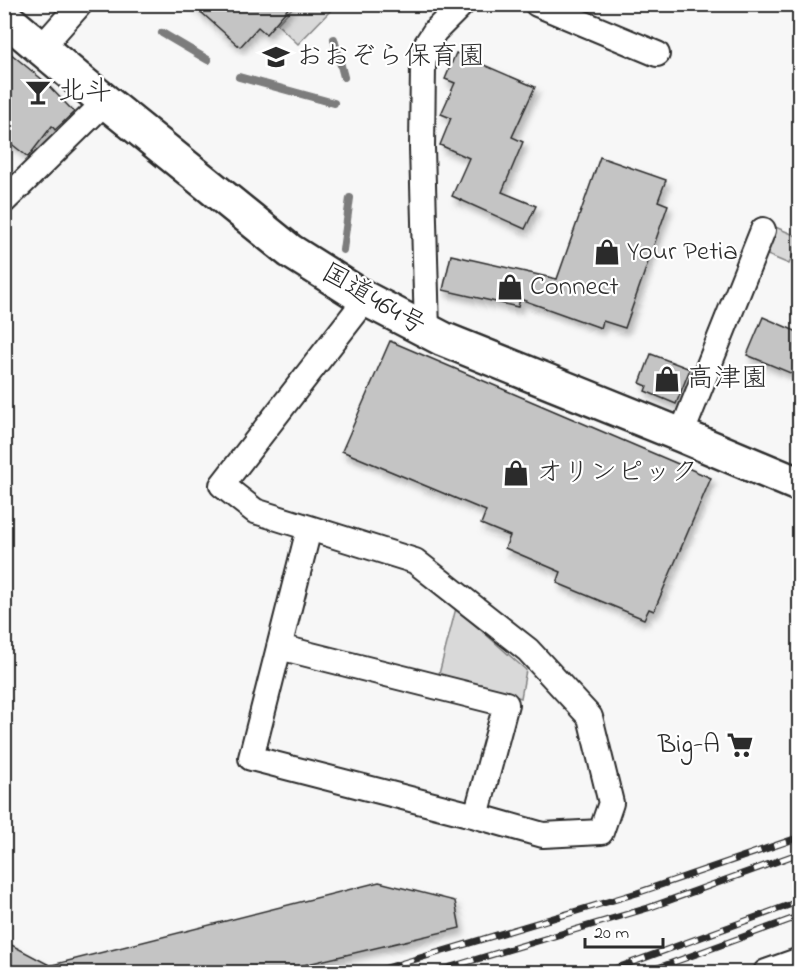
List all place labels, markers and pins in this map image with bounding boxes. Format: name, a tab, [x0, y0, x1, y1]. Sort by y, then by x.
place label: おおぞら保育園	[296, 38, 485, 77]
school or university icon: おおぞら保育園	[261, 42, 291, 72]
place label: 北斗	[58, 73, 112, 112]
bar icon: 北斗	[23, 77, 53, 107]
place label: Your Petia	[627, 233, 738, 272]
shop icon: Your Petia	[592, 237, 622, 267]
place label: Connect	[530, 268, 619, 307]
shop icon: Connect	[495, 272, 525, 302]
place label: 高津園	[687, 360, 768, 399]
shop icon: 高津園	[652, 364, 682, 394]
place label: オリンピック	[536, 454, 698, 493]
shop icon: オリンピック	[501, 458, 531, 488]
place label: Big-A	[657, 726, 720, 765]
supermarket icon: Big-A	[725, 730, 755, 760]

